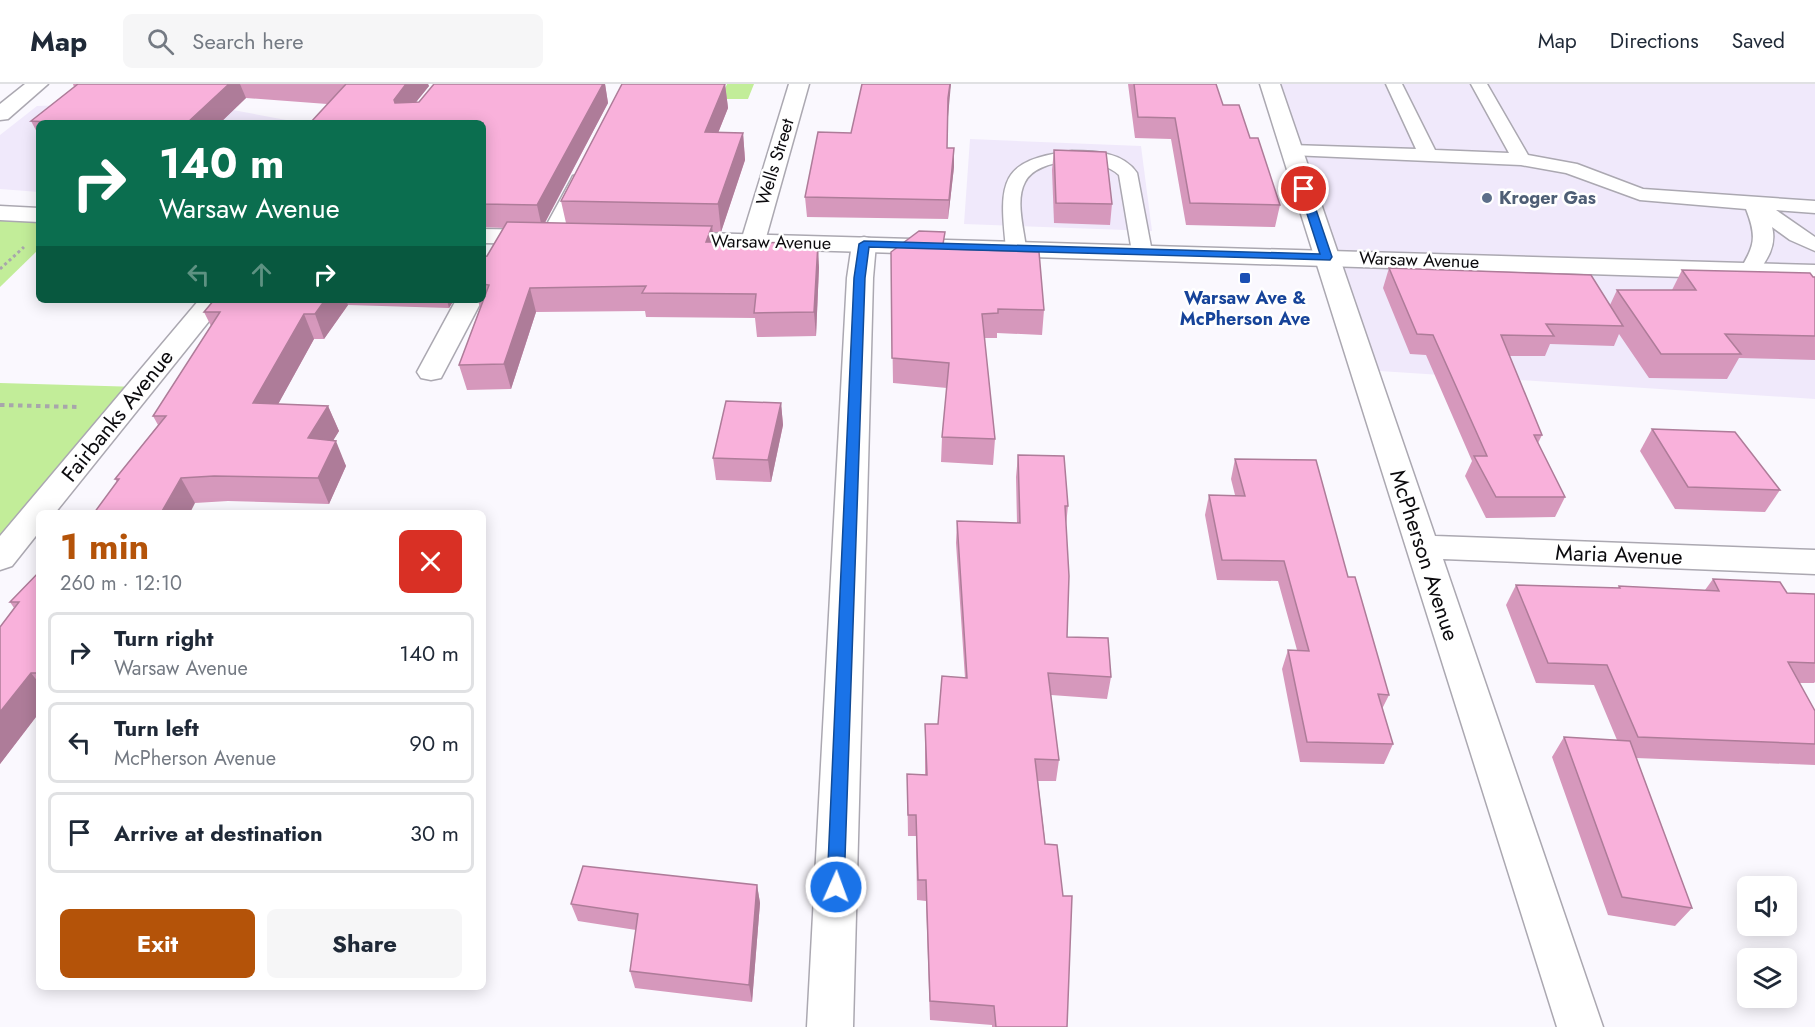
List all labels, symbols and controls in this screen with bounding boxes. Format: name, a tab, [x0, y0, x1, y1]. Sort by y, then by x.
search box	[123, 14, 543, 68]
text: Map	[30, 21, 87, 62]
icon: search	[144, 25, 177, 58]
text: Search here	[192, 25, 304, 57]
text: Map	[1538, 26, 1577, 56]
text: Directions	[1610, 26, 1699, 56]
text: Saved	[1732, 26, 1785, 56]
street label: Wells Street	[749, 115, 801, 209]
text: 140 m	[159, 133, 285, 194]
icon: right	[60, 144, 138, 222]
pin	[1278, 163, 1329, 214]
icon: arrive	[1287, 172, 1320, 205]
place label: Kroger Gas	[1499, 185, 1596, 211]
text: Warsaw Avenue	[159, 189, 340, 228]
marker: Kroger Gas	[1480, 191, 1494, 205]
street label: Warsaw Avenue	[711, 228, 831, 256]
street label: Warsaw Avenue	[1358, 245, 1480, 275]
icon: left	[182, 258, 215, 291]
icon: ahead	[245, 258, 278, 291]
icon: right	[308, 258, 341, 291]
marker: Warsaw Ave & McPherson Ave	[1238, 271, 1252, 285]
place label: Warsaw Ave & McPherson Ave	[1180, 285, 1310, 332]
street label: Fairbanks Avenue	[53, 342, 181, 488]
street label: McPherson Avenue	[1382, 465, 1468, 645]
text: 1 min	[60, 520, 149, 572]
button: close	[399, 530, 462, 593]
street label: Maria Avenue	[1555, 536, 1683, 572]
text: 260 m · 12:10	[60, 569, 182, 598]
text: Turn right	[114, 622, 214, 654]
icon: right	[63, 636, 96, 669]
text: 140 m	[399, 637, 459, 669]
text: Warsaw Avenue	[114, 654, 248, 683]
text: Turn left	[114, 712, 199, 744]
icon: left	[63, 726, 96, 759]
text: 90 m	[409, 727, 459, 759]
text: McPherson Avenue	[114, 744, 276, 773]
icon: arrive	[63, 816, 96, 849]
text: Arrive at destination	[114, 817, 323, 849]
text: 30 m	[410, 817, 459, 849]
position arrow	[804, 855, 868, 919]
map controls	[1737, 876, 1797, 1008]
button: sound	[1737, 876, 1797, 936]
button: Exit	[60, 909, 255, 978]
button: Share	[267, 909, 462, 978]
button: layers	[1737, 948, 1797, 1008]

